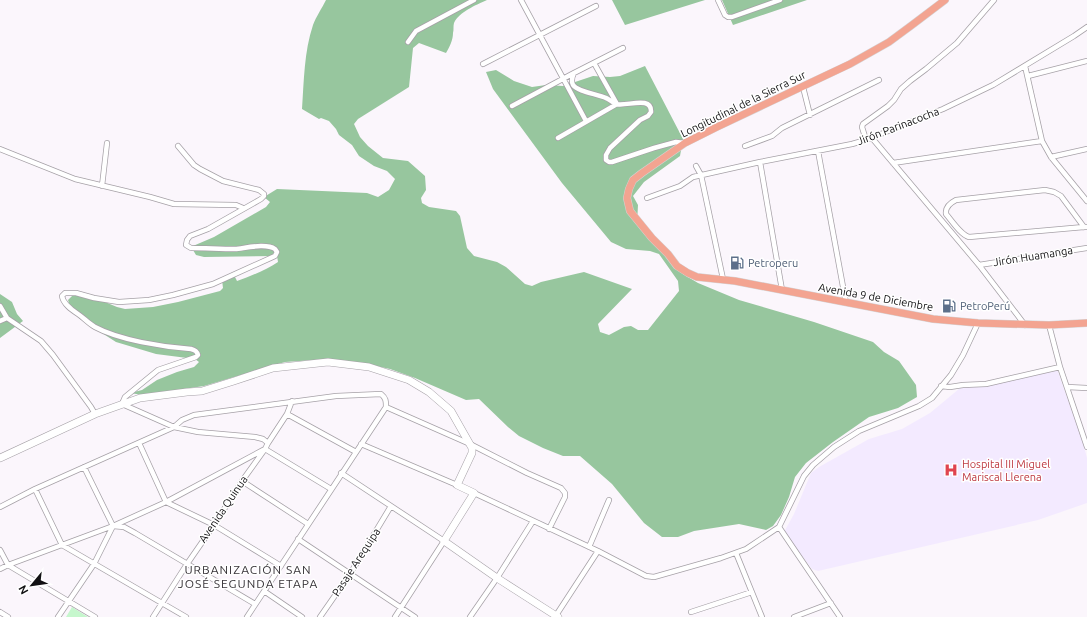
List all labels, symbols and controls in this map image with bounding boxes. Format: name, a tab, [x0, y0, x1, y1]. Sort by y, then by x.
street label: Longitudinal de la Sierra Sur	[678, 68, 808, 140]
street label: Jirón Parinacocha	[855, 105, 941, 147]
street label: Jirón Huamanga	[992, 244, 1074, 268]
fuel station icon: Petroperu	[729, 255, 745, 271]
place label: Petroperu	[748, 257, 798, 269]
street label: Avenida 9 de Diciembre	[818, 281, 934, 313]
fuel station icon: PetroPerú	[941, 298, 957, 314]
place label: PetroPerú	[960, 300, 1010, 312]
place label: Hospital III Miguel Mariscal Llerena	[962, 458, 1050, 483]
hospital icon: Hospital III Miguel Mariscal Llerena	[943, 462, 959, 478]
street label: Avenida Quinua	[196, 473, 250, 545]
street label: Pasaje Arequipa	[330, 526, 382, 598]
district label: URBANIZACIÓN SAN JOSÉ SEGUNDA ETAPA	[178, 563, 318, 590]
north arrow	[12, 565, 52, 605]
text: N	[16, 583, 30, 596]

